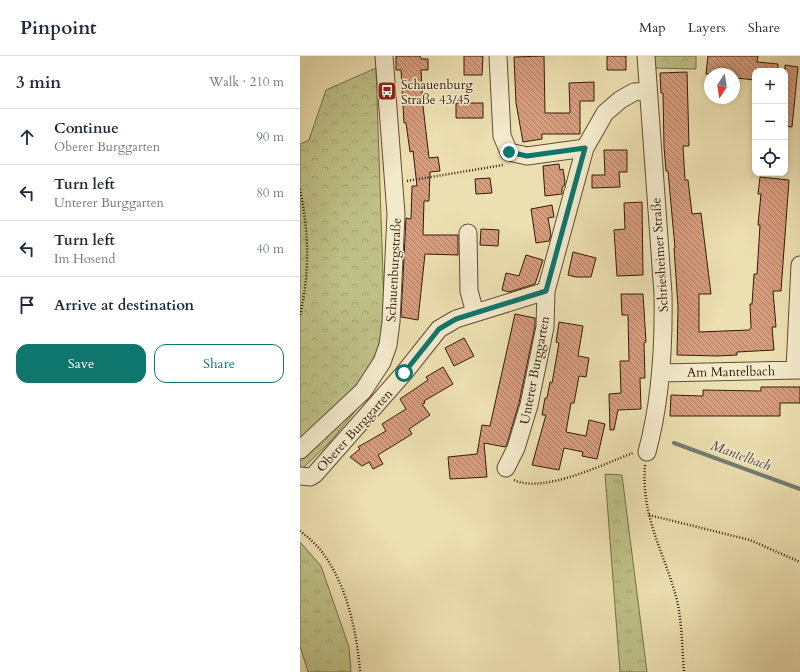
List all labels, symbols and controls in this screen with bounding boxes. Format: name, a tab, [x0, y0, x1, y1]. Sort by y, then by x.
text: Pinpoint	[20, 15, 97, 41]
text: Map	[639, 18, 666, 37]
text: Layers	[688, 18, 726, 37]
text: Share	[748, 18, 780, 37]
north arrow	[704, 68, 740, 104]
map controls	[752, 68, 788, 176]
button: +	[752, 68, 788, 104]
text: 3 min	[16, 71, 61, 94]
text: Walk · 210 m	[209, 73, 284, 91]
place label: Schauenburg Straße 43/45	[401, 76, 473, 109]
bus stop icon: Schauenburg Straße 43/45	[376, 80, 398, 102]
button: −	[752, 104, 788, 140]
text: Continue	[54, 118, 119, 138]
icon: ahead	[16, 126, 38, 148]
text: 90 m	[256, 128, 284, 146]
text: Oberer Burggarten	[54, 138, 160, 156]
button: locate	[752, 140, 788, 176]
route end	[500, 143, 518, 161]
text: Turn left	[54, 174, 115, 194]
icon: left	[16, 182, 38, 204]
text: 80 m	[256, 184, 284, 202]
text: Unterer Burggarten	[54, 194, 164, 212]
street label: Schriesheimer Straße	[647, 197, 673, 313]
street label: Schauenburgstraße	[382, 217, 406, 323]
text: Turn left	[54, 230, 115, 250]
icon: left	[16, 238, 38, 260]
text: 40 m	[256, 240, 284, 258]
text: Im Hosend	[54, 250, 115, 268]
icon: arrive	[16, 294, 38, 316]
text: Arrive at destination	[54, 295, 194, 315]
street label: Unterer Burggarten	[516, 314, 554, 426]
button: Save	[16, 344, 146, 383]
button: Share	[154, 344, 284, 383]
street label: Am Mantelbach	[687, 362, 775, 382]
route start	[395, 364, 413, 382]
street label: Oberer Burggarten	[313, 385, 397, 476]
water label: Mantelbach	[708, 436, 774, 475]

